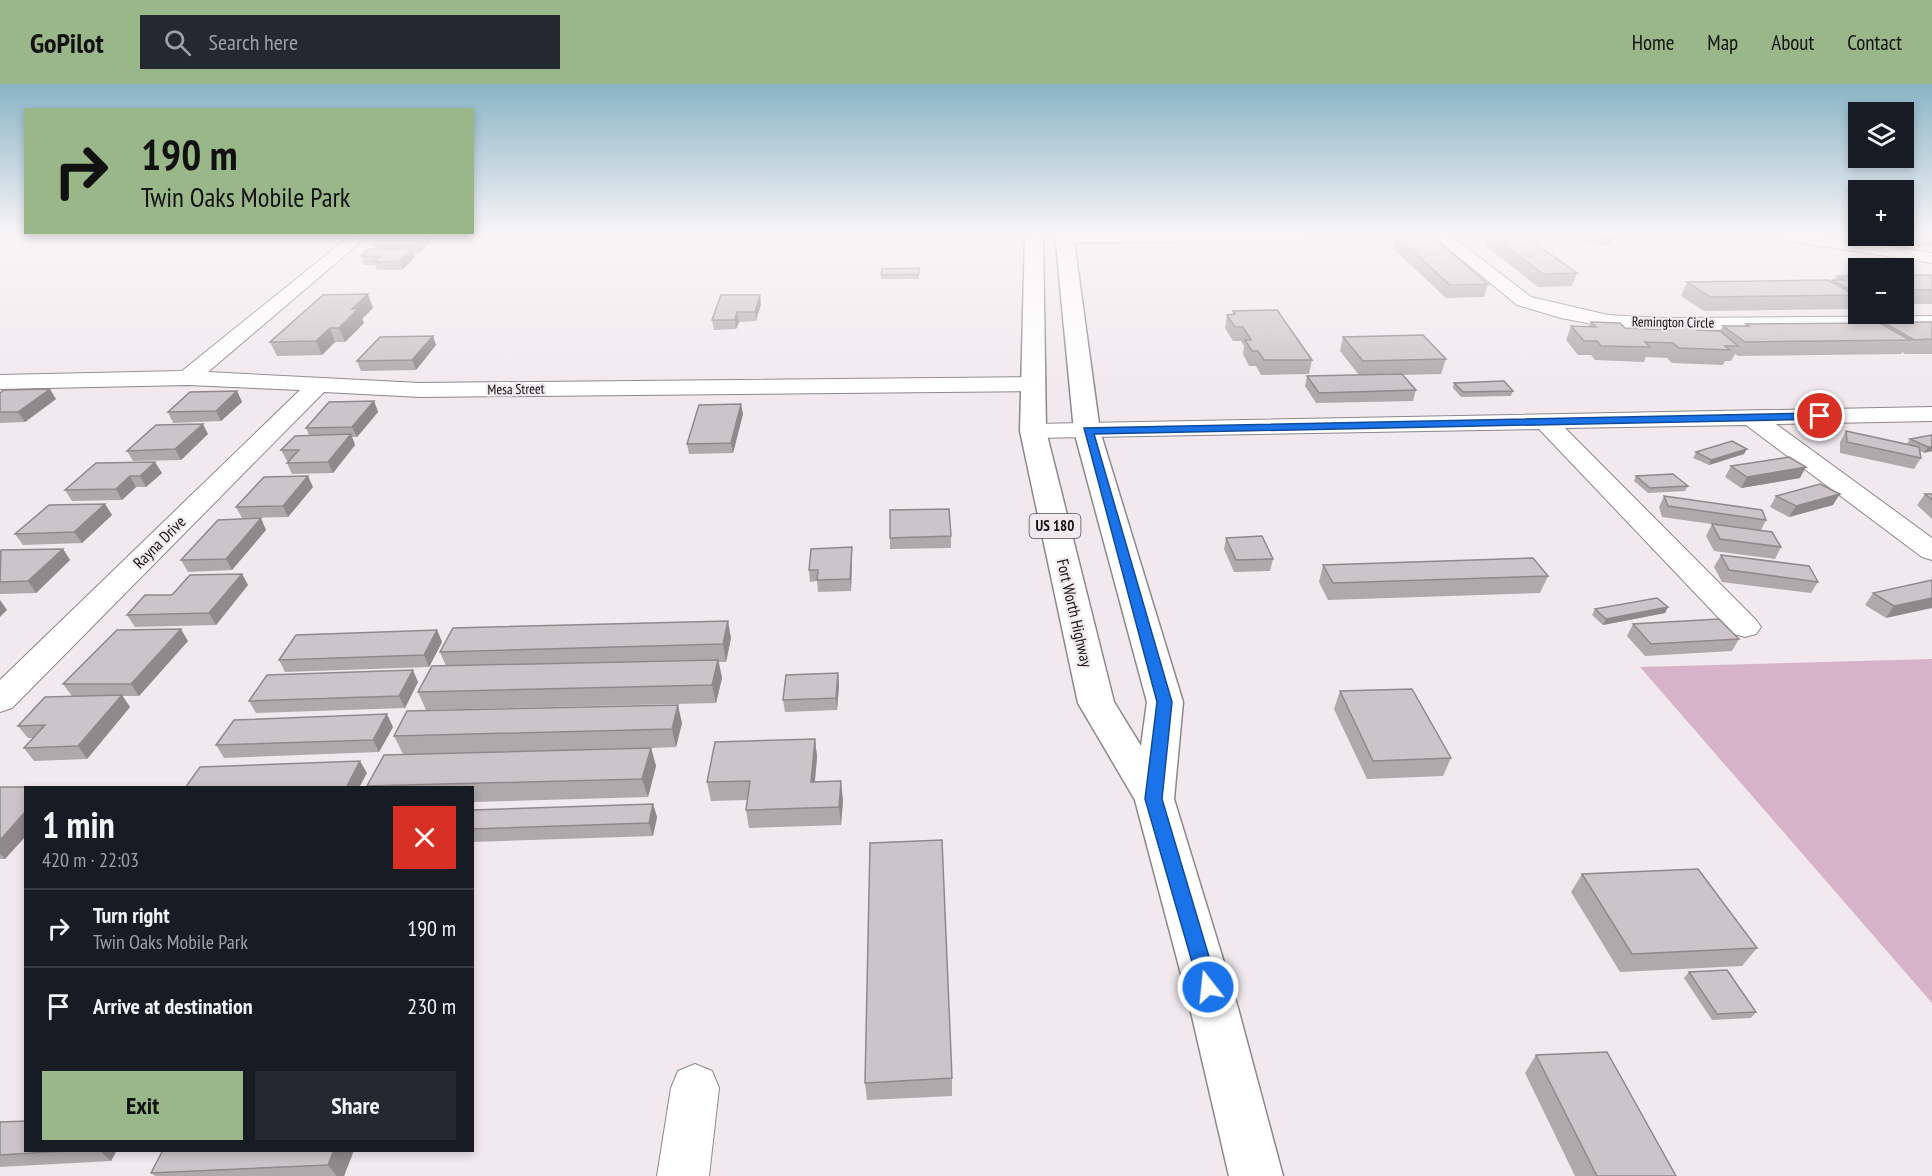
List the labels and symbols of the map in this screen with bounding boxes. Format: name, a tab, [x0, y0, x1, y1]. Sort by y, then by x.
street label: Remington Circle	[1632, 312, 1715, 332]
street label: Mesa Street	[487, 380, 545, 398]
pin	[1794, 390, 1845, 441]
street label: Rayna Drive	[129, 512, 189, 572]
road number: US 180	[1030, 514, 1080, 538]
street label: Fort Worth Highway	[1053, 557, 1097, 669]
position arrow	[1176, 955, 1240, 1019]

